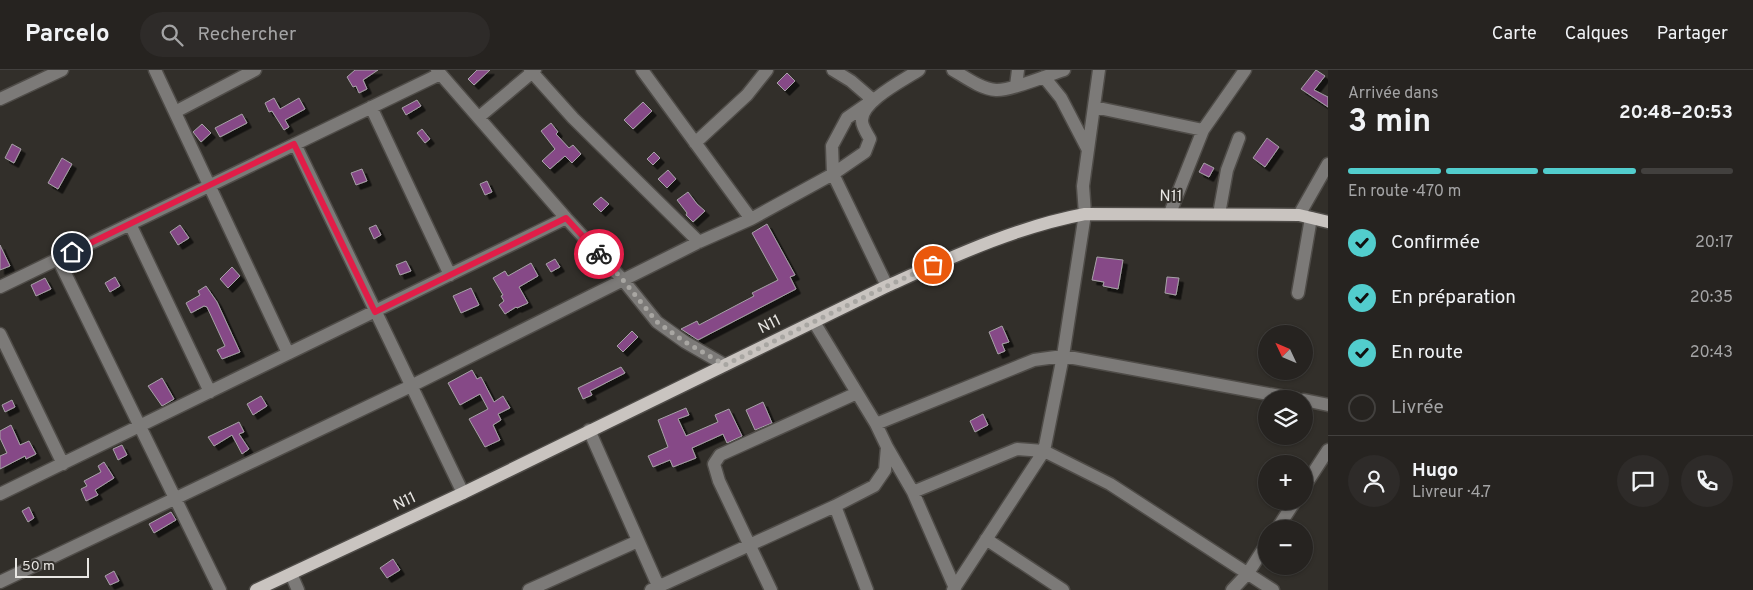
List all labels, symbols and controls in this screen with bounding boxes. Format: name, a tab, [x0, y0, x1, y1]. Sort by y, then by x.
search box	[140, 12, 490, 57]
text: Parcelo	[25, 20, 110, 50]
icon: search	[158, 21, 186, 49]
text: Rechercher	[198, 23, 296, 47]
text: Carte	[1492, 23, 1537, 46]
text: Calques	[1565, 23, 1629, 46]
text: Partager	[1657, 23, 1728, 46]
text: Arrivée dans	[1348, 84, 1438, 104]
text: 20:48–20:53	[1619, 101, 1733, 125]
text: 3 min	[1348, 103, 1431, 143]
text: En route · 470 m	[1348, 182, 1461, 202]
street label: N11	[1159, 187, 1183, 207]
courier	[574, 229, 624, 279]
icon: check	[1348, 229, 1376, 257]
pin	[51, 231, 93, 273]
text: Confirmée	[1391, 231, 1480, 255]
text: 20:17	[1695, 233, 1733, 253]
icon: home	[58, 238, 86, 266]
icon: bike	[585, 240, 613, 268]
pin	[912, 244, 954, 286]
icon: bag	[919, 251, 947, 279]
icon: check	[1348, 284, 1376, 312]
text: En préparation	[1391, 286, 1516, 310]
text: 20:35	[1690, 288, 1733, 308]
street label: N11	[755, 311, 785, 339]
north arrow	[1258, 325, 1312, 380]
map controls	[1258, 325, 1313, 575]
icon: check	[1348, 339, 1376, 367]
text: En route	[1391, 341, 1463, 365]
text: 20:43	[1690, 343, 1733, 363]
button: layers	[1258, 390, 1313, 445]
text: Livrée	[1391, 396, 1444, 420]
button: +	[1258, 455, 1313, 510]
button: person	[1348, 455, 1400, 507]
button: chat	[1617, 455, 1669, 507]
button: phone	[1681, 455, 1733, 507]
text: Hugo	[1412, 459, 1458, 483]
text: Livreur · 4.7	[1412, 483, 1491, 503]
street label: N11	[390, 488, 420, 516]
button: −	[1258, 520, 1313, 575]
scale bar	[15, 555, 89, 578]
text: 50 m	[22, 558, 55, 575]

